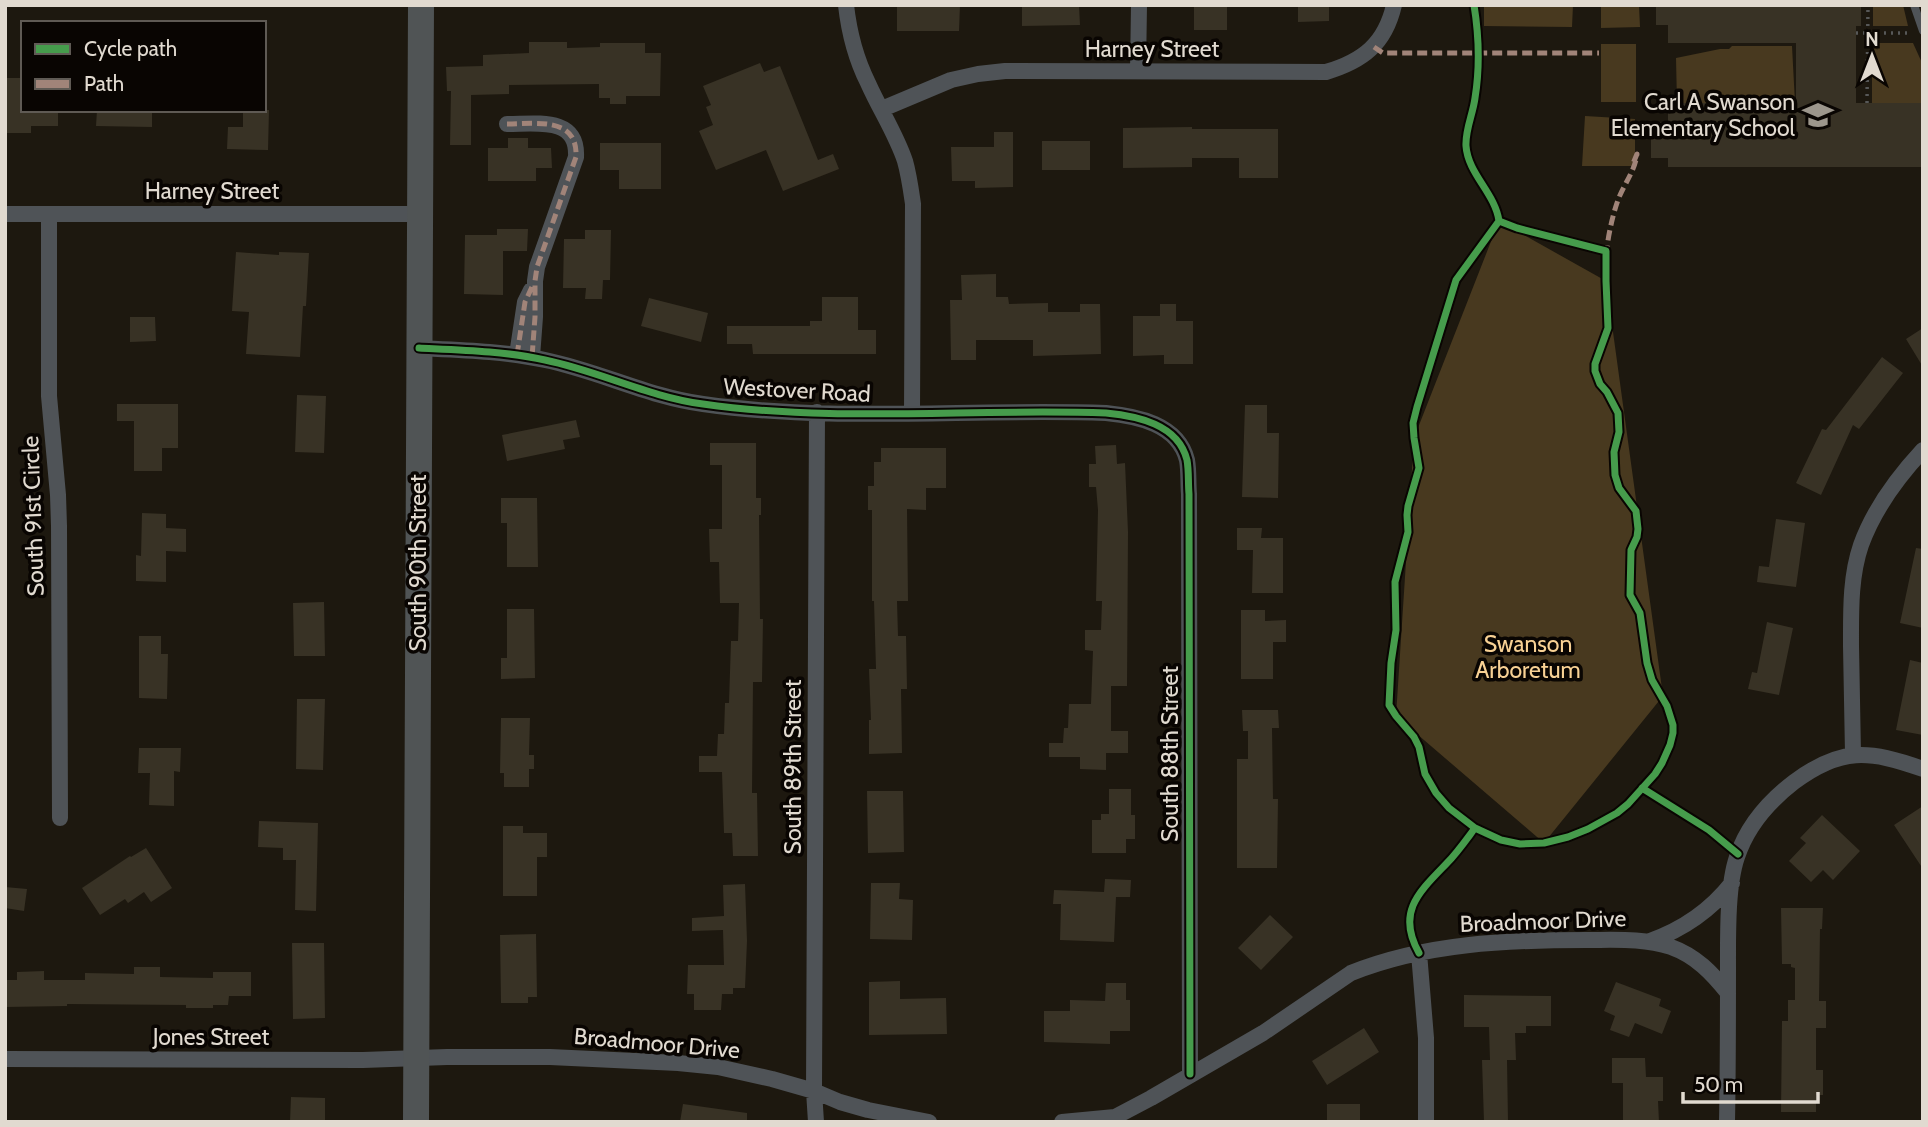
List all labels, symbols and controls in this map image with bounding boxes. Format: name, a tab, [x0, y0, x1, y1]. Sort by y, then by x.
legend	[21, 21, 266, 112]
north arrow	[1837, 21, 1907, 91]
text: N	[1865, 28, 1879, 51]
street label: Harney Street	[1085, 35, 1220, 63]
text: Cycle path	[84, 36, 177, 61]
text: Path	[84, 71, 124, 96]
place label: Carl A Swanson Elementary School	[1611, 88, 1796, 142]
school or university icon: Carl A Swanson Elementary School	[1801, 98, 1835, 132]
street label: Harney Street	[145, 177, 280, 205]
street label: Westover Road	[723, 372, 871, 408]
street label: South 91st Circle	[16, 435, 50, 597]
street label: South 90th Street	[404, 474, 432, 652]
park label: Swanson Arboretum	[1475, 630, 1581, 684]
street label: South 88th Street	[1156, 666, 1184, 842]
street label: South 89th Street	[779, 679, 807, 855]
street label: Broadmoor Drive	[1459, 904, 1627, 938]
street label: Broadmoor Drive	[573, 1022, 741, 1064]
street label: Jones Street	[152, 1023, 270, 1051]
scale bar	[1683, 1060, 1818, 1104]
text: 50 m	[1694, 1072, 1743, 1097]

